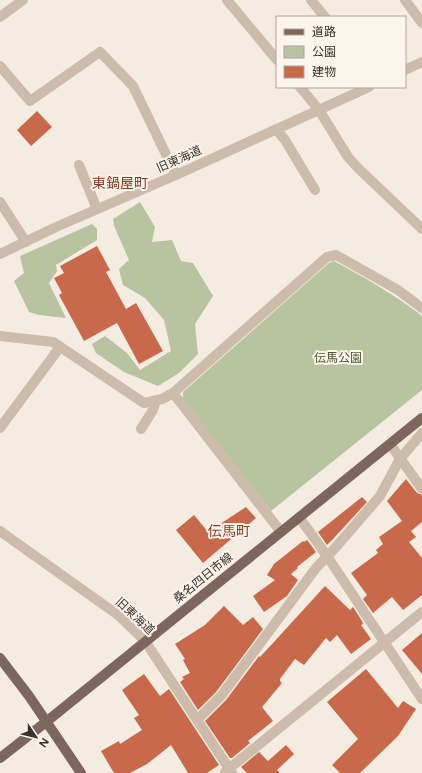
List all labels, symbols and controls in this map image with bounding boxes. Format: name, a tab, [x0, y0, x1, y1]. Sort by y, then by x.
legend	[276, 16, 406, 88]
text: 道路	[312, 25, 336, 39]
text: 公園	[312, 45, 336, 59]
text: 建物	[312, 65, 336, 79]
street label: 旧東海道	[154, 143, 204, 175]
district label: 東鍋屋町	[92, 175, 148, 192]
park label: 伝馬公園	[314, 351, 362, 365]
district label: 伝馬町	[208, 523, 250, 540]
street label: 桑名四日市線	[171, 550, 235, 606]
street label: 旧東海道	[113, 595, 157, 637]
north arrow	[16, 717, 56, 757]
text: N	[36, 735, 52, 750]

